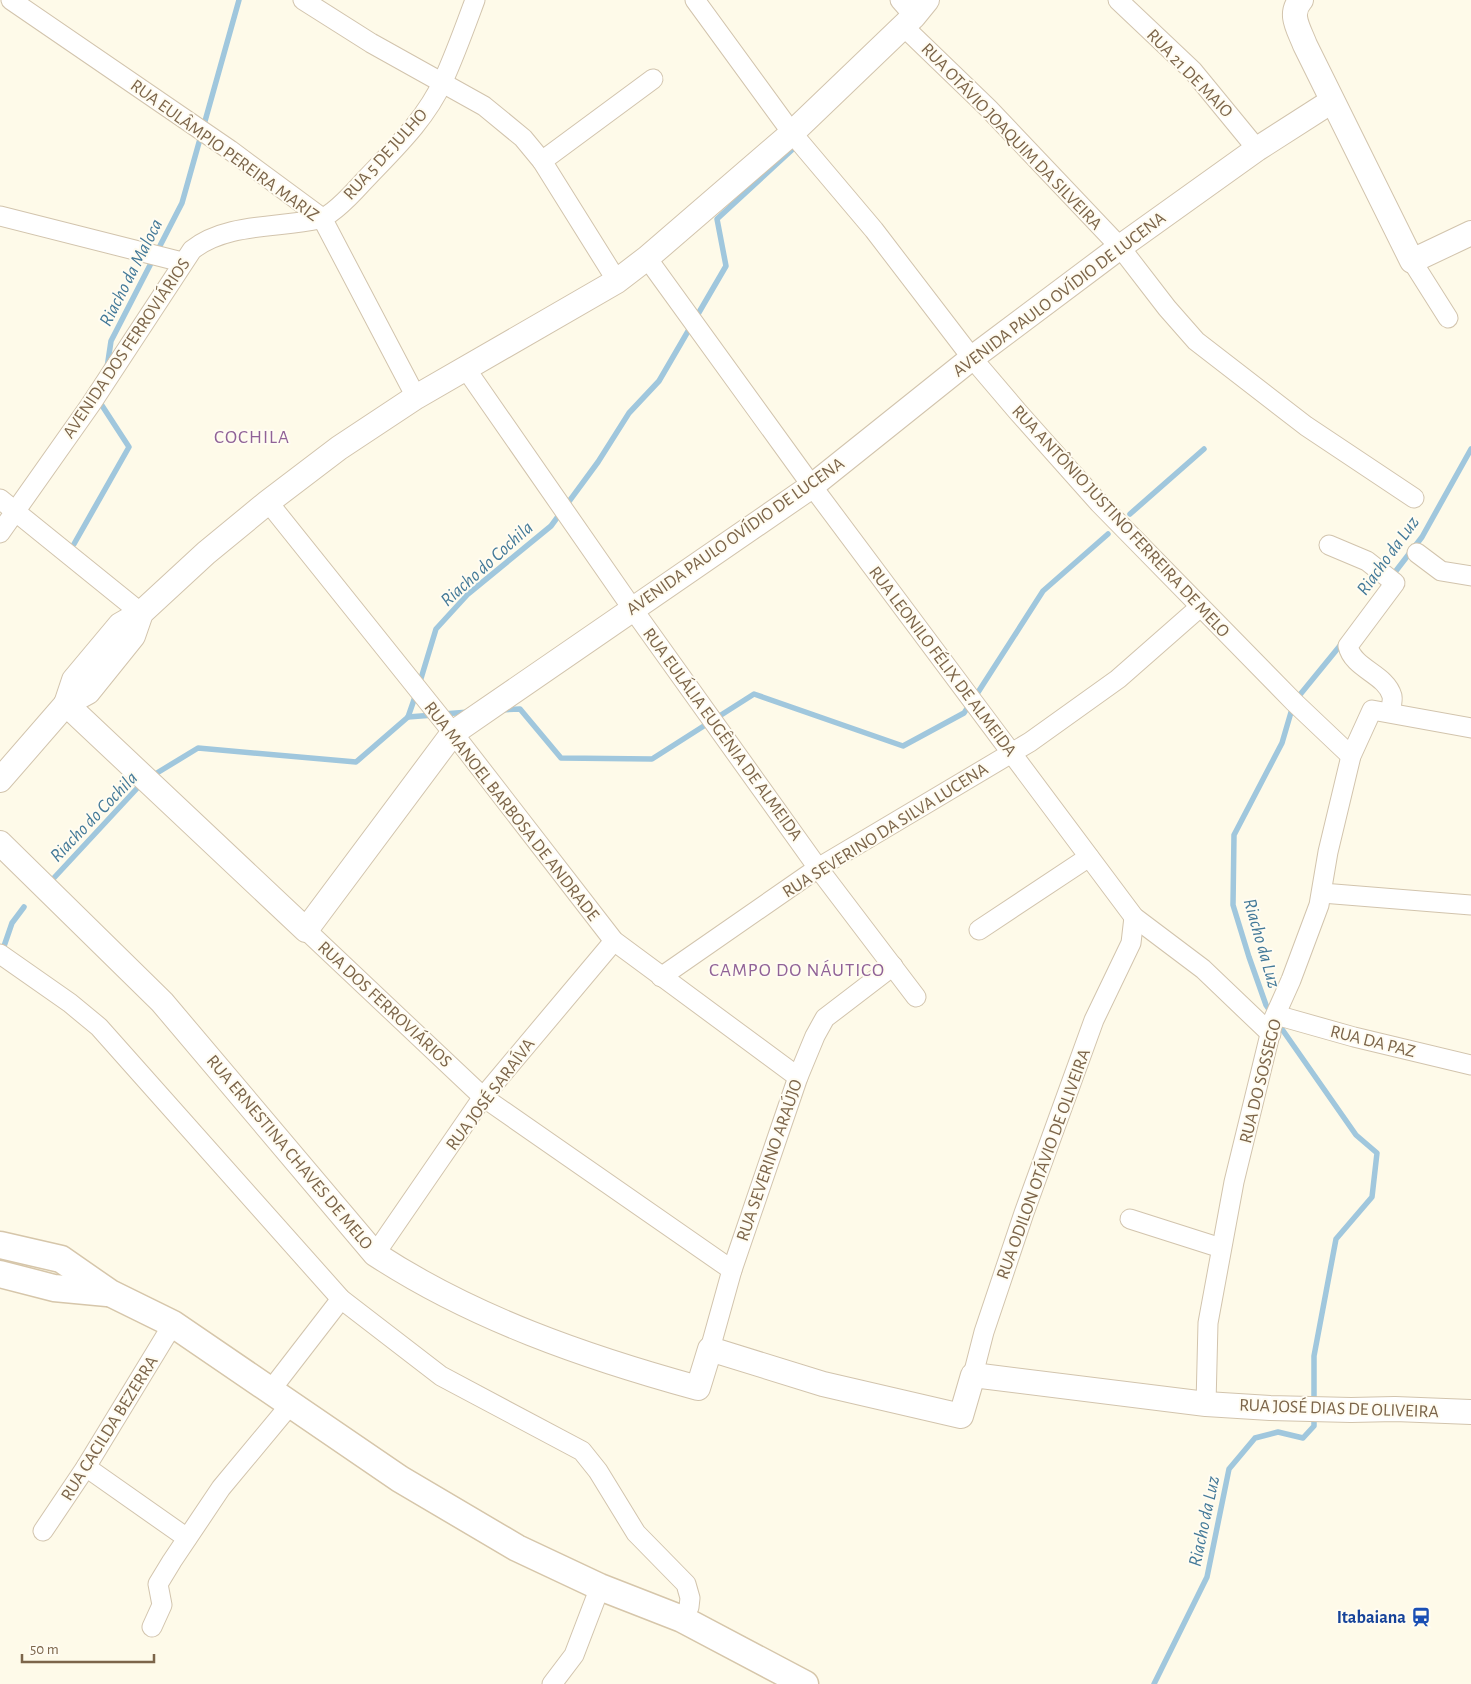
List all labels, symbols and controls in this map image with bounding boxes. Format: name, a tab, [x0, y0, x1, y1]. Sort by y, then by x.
street label: RUA 21 DE MAIO	[1143, 26, 1236, 121]
street label: RUA OTÁVIO JOAQUIM DA SILVEIRA	[917, 38, 1108, 234]
street label: RUA EULÂMPIO PEREIRA MARIZ	[127, 74, 324, 225]
street label: RUA 5 DE JULHO	[340, 106, 431, 204]
street label: AVENIDA PAULO OVÍDIO DE LUCENA	[948, 206, 1170, 381]
water label: Riacho da Maloca	[96, 216, 166, 329]
street label: AVENIDA DOS FERROVIÁRIOS	[57, 254, 194, 442]
street label: RUA ANTÔNIO JUSTINO FERREIRA DE MELO	[1008, 400, 1235, 641]
district label: COCHILA	[214, 428, 290, 447]
street label: AVENIDA PAULO OVÍDIO DE LUCENA	[622, 452, 848, 619]
water label: Riacho da Luz	[1353, 513, 1423, 599]
water label: Riacho do Cochila	[437, 518, 537, 610]
street label: RUA LEONILO FÉLIX DE ALMEIDA	[865, 561, 1022, 760]
street label: RUA EULÁLIA EUGÊNIA DE ALMEIDA	[639, 623, 808, 845]
street label: RUA MANOEL BARBOSA DE ANDRADE	[420, 699, 602, 925]
street label: RUA SEVERINO DA SILVA LUCENA	[780, 760, 992, 902]
water label: Riacho do Cochila	[47, 768, 141, 866]
water label: Riacho da Luz	[1240, 896, 1283, 991]
street label: RUA DOS FERROVIÁRIOS	[314, 936, 457, 1071]
district label: CAMPO DO NÁUTICO	[709, 959, 885, 980]
street label: RUA DO SOSSEGO	[1237, 1017, 1285, 1145]
street label: RUA DA PAZ	[1328, 1023, 1417, 1061]
street label: RUA JOSÉ SARAÍVA	[441, 1033, 539, 1154]
street label: RUA ODILON OTÁVIO DE OLIVEIRA	[991, 1045, 1094, 1282]
street label: RUA ERNESTINA CHAVES DE MELO	[203, 1052, 376, 1253]
street label: RUA SEVERINO ARAÚJO	[731, 1076, 806, 1243]
street label: RUA CACILDA BEZERRA	[58, 1353, 162, 1504]
street label: RUA JOSÉ DIAS DE OLIVEIRA	[1239, 1394, 1440, 1422]
water label: Riacho da Luz	[1186, 1474, 1223, 1568]
station icon: Itabaiana	[1410, 1606, 1432, 1628]
place label: Itabaiana	[1337, 1609, 1406, 1627]
scale bar	[22, 1632, 155, 1664]
text: 50 m	[30, 1642, 59, 1657]

